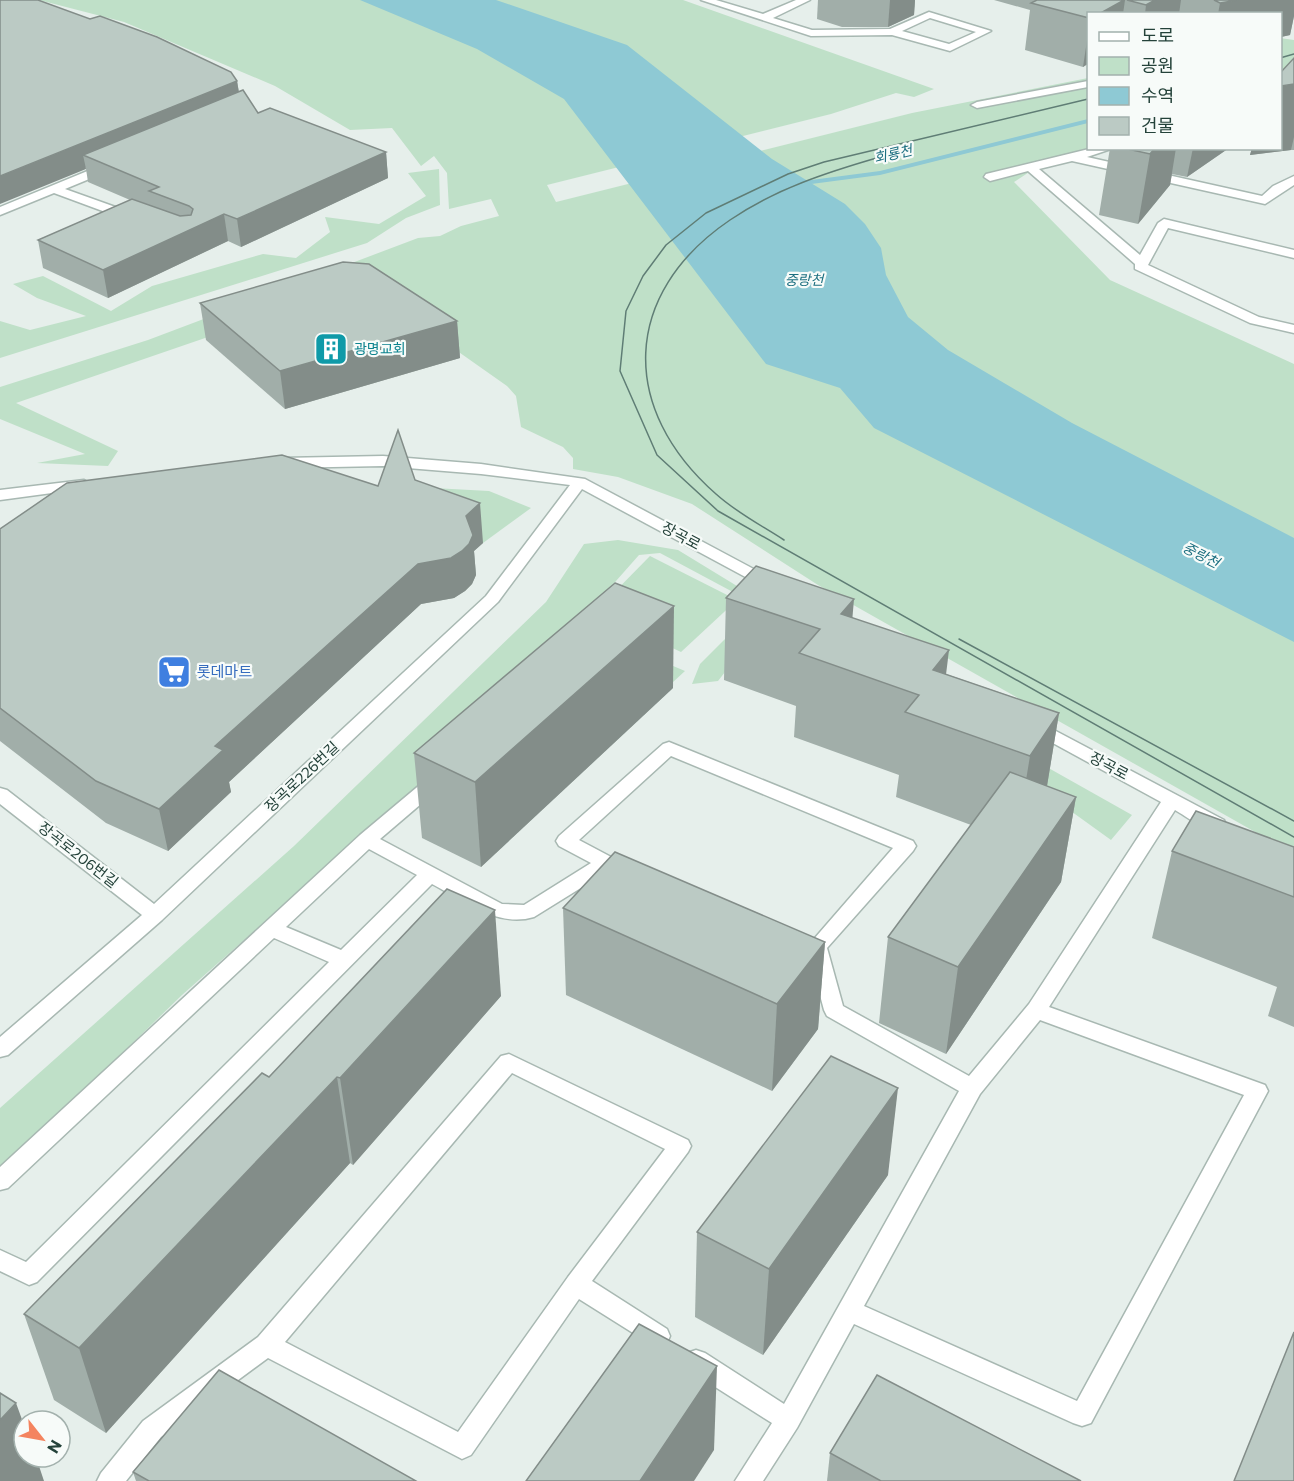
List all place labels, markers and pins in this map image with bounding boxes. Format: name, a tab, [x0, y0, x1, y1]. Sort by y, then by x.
building icon: 광명교회	[313, 331, 349, 367]
place label: 광명교회	[354, 340, 406, 357]
supermarket icon: 롯데마트	[156, 654, 192, 690]
place label: 롯데마트	[197, 662, 252, 680]

